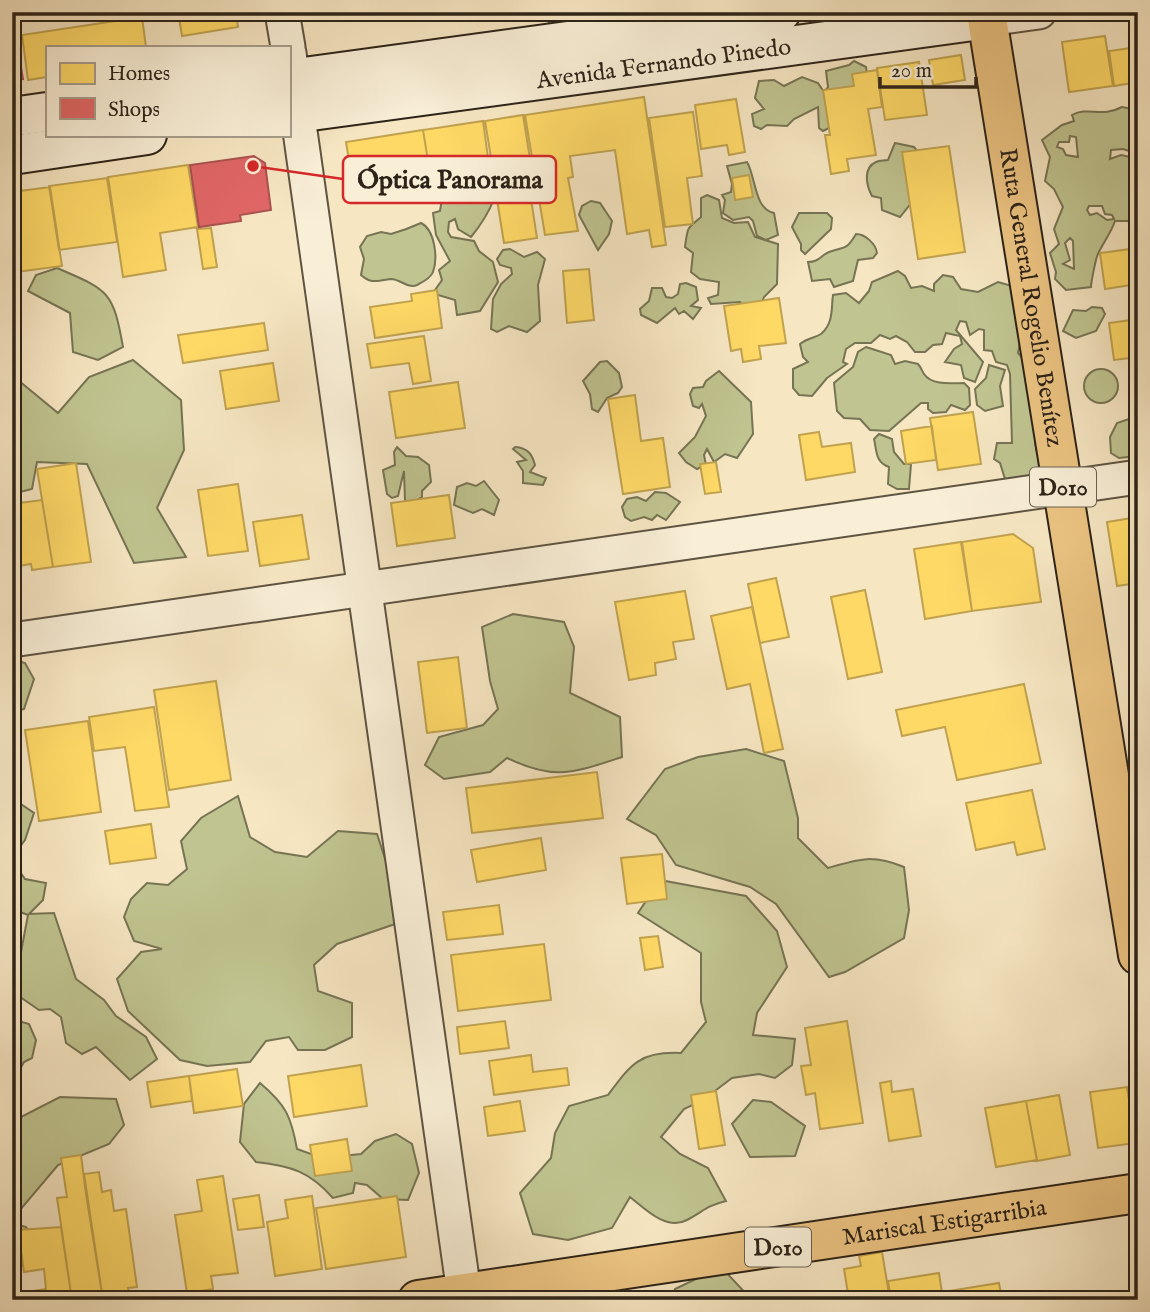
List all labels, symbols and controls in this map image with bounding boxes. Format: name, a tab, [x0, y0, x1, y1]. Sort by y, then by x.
street label: Avenida Fernando Pinedo	[534, 32, 793, 97]
legend	[46, 46, 290, 136]
scale bar	[880, 46, 977, 90]
text: 20 m	[891, 58, 932, 85]
text: Homes	[108, 61, 170, 88]
text: Shops	[108, 97, 160, 124]
street label: Ruta General Rogelio Benítez	[991, 146, 1070, 449]
callout: Óptica Panorama	[343, 156, 556, 203]
text: Óptica Panorama	[357, 164, 544, 197]
road number: D010	[1030, 467, 1096, 506]
street label: Mariscal Estigarribia	[840, 1193, 1049, 1254]
road number: D010	[745, 1228, 811, 1266]

